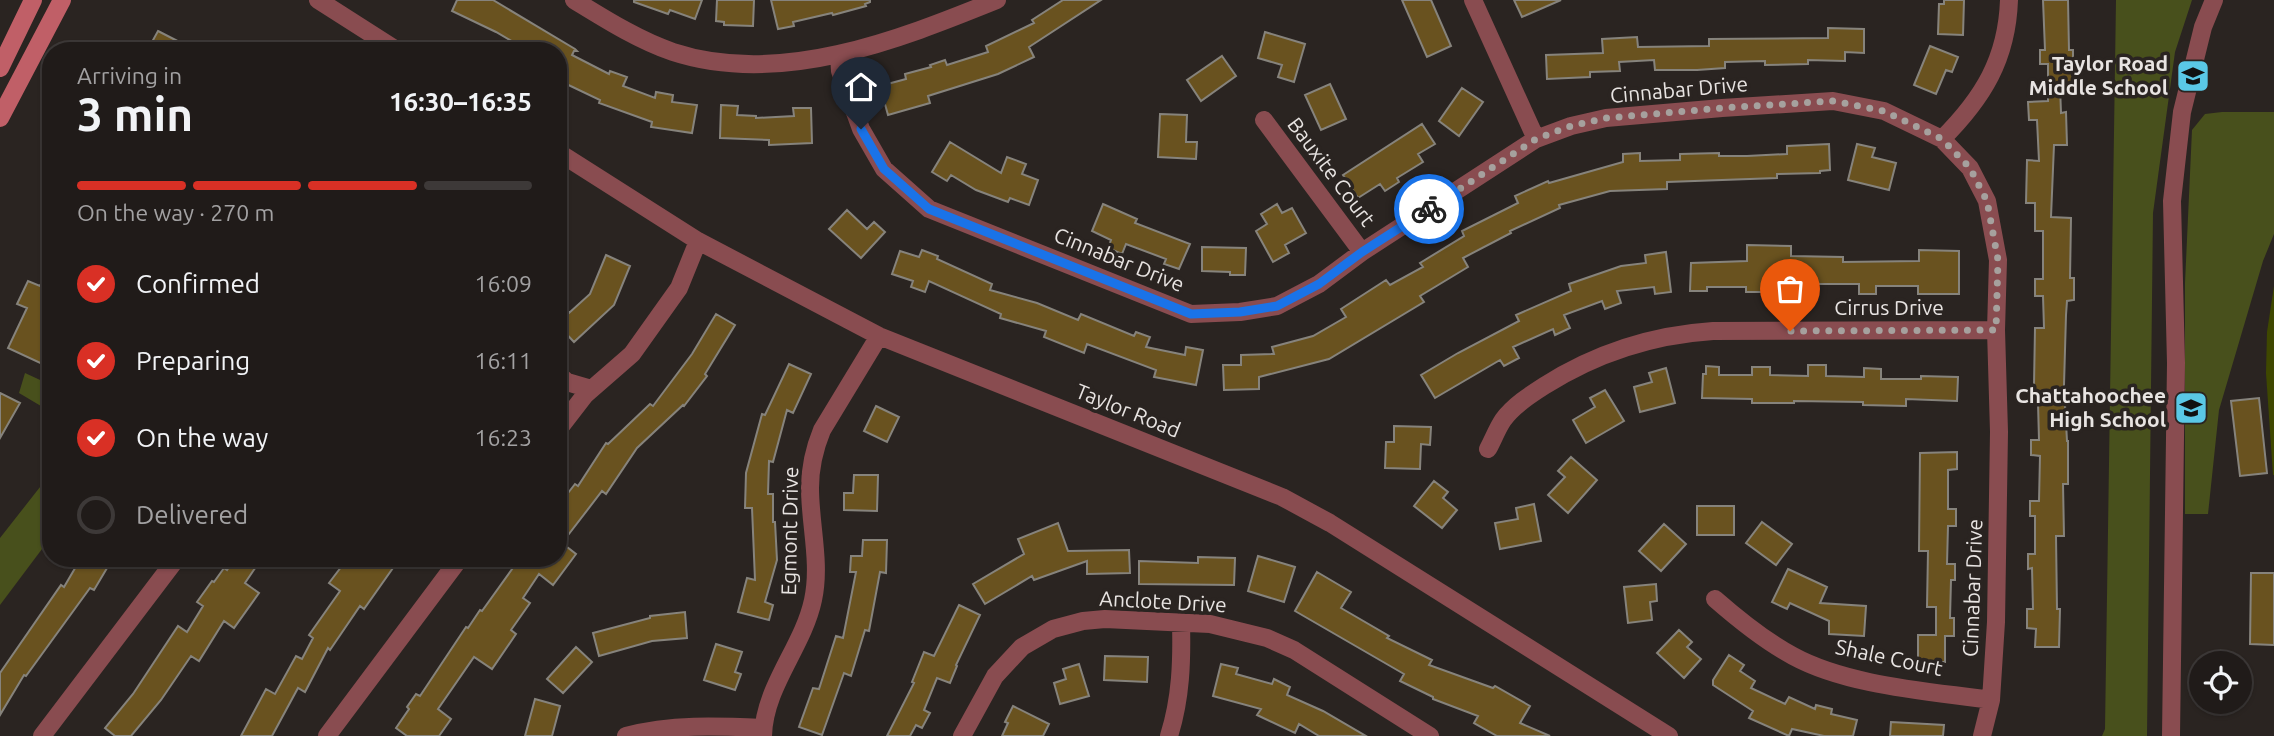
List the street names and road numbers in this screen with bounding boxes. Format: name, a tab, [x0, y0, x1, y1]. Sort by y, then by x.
street label: Cinnabar Drive	[1609, 71, 1749, 107]
street label: Bauxite Court	[1283, 112, 1380, 230]
street label: Cinnabar Drive	[1051, 222, 1188, 296]
street label: Cirrus Drive	[1834, 295, 1944, 319]
street label: Taylor Road	[1073, 378, 1184, 442]
street label: Egmont Drive	[776, 466, 802, 596]
street label: Cinnabar Drive	[1958, 518, 1986, 657]
street label: Anclote Drive	[1099, 586, 1227, 616]
street label: Shale Court	[1833, 634, 1945, 680]

